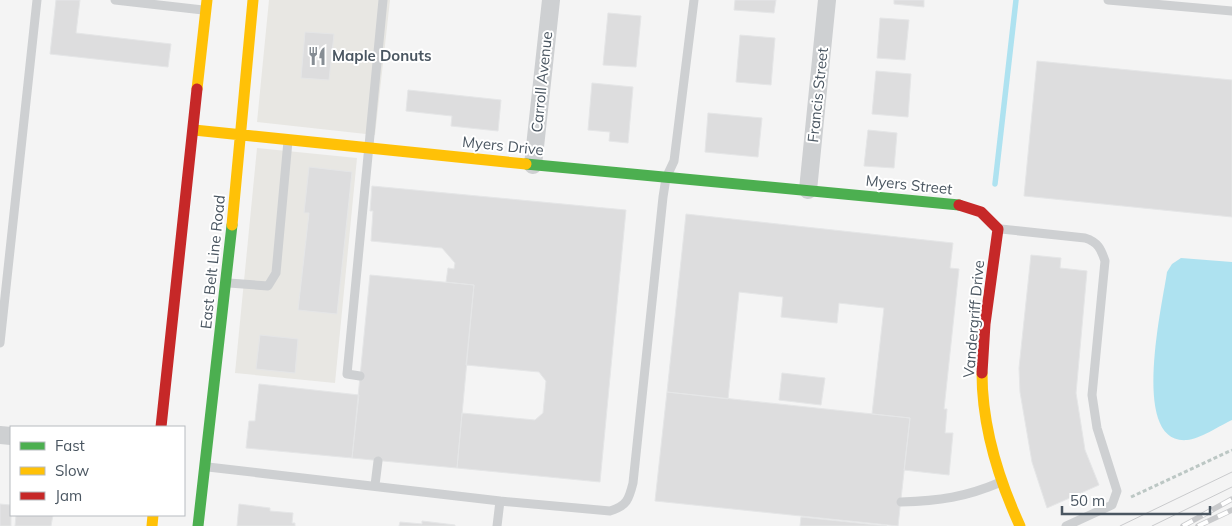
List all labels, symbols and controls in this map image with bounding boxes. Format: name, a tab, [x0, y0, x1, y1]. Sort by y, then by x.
street label: Carroll Avenue	[527, 30, 556, 134]
restaurant icon: Maple Donuts	[306, 45, 328, 67]
place label: Maple Donuts	[332, 46, 431, 65]
street label: Francis Street	[803, 47, 832, 143]
street label: Myers Drive	[461, 132, 545, 159]
street label: Myers Street	[865, 171, 953, 199]
street label: East Belt Line Road	[196, 194, 229, 330]
street label: Vandergriff Drive	[959, 259, 988, 379]
legend	[10, 426, 185, 516]
text: Fast	[55, 436, 85, 455]
text: Slow	[55, 461, 89, 480]
scale bar	[1062, 484, 1210, 516]
text: Jam	[55, 486, 82, 505]
text: 50 m	[1070, 491, 1105, 510]

